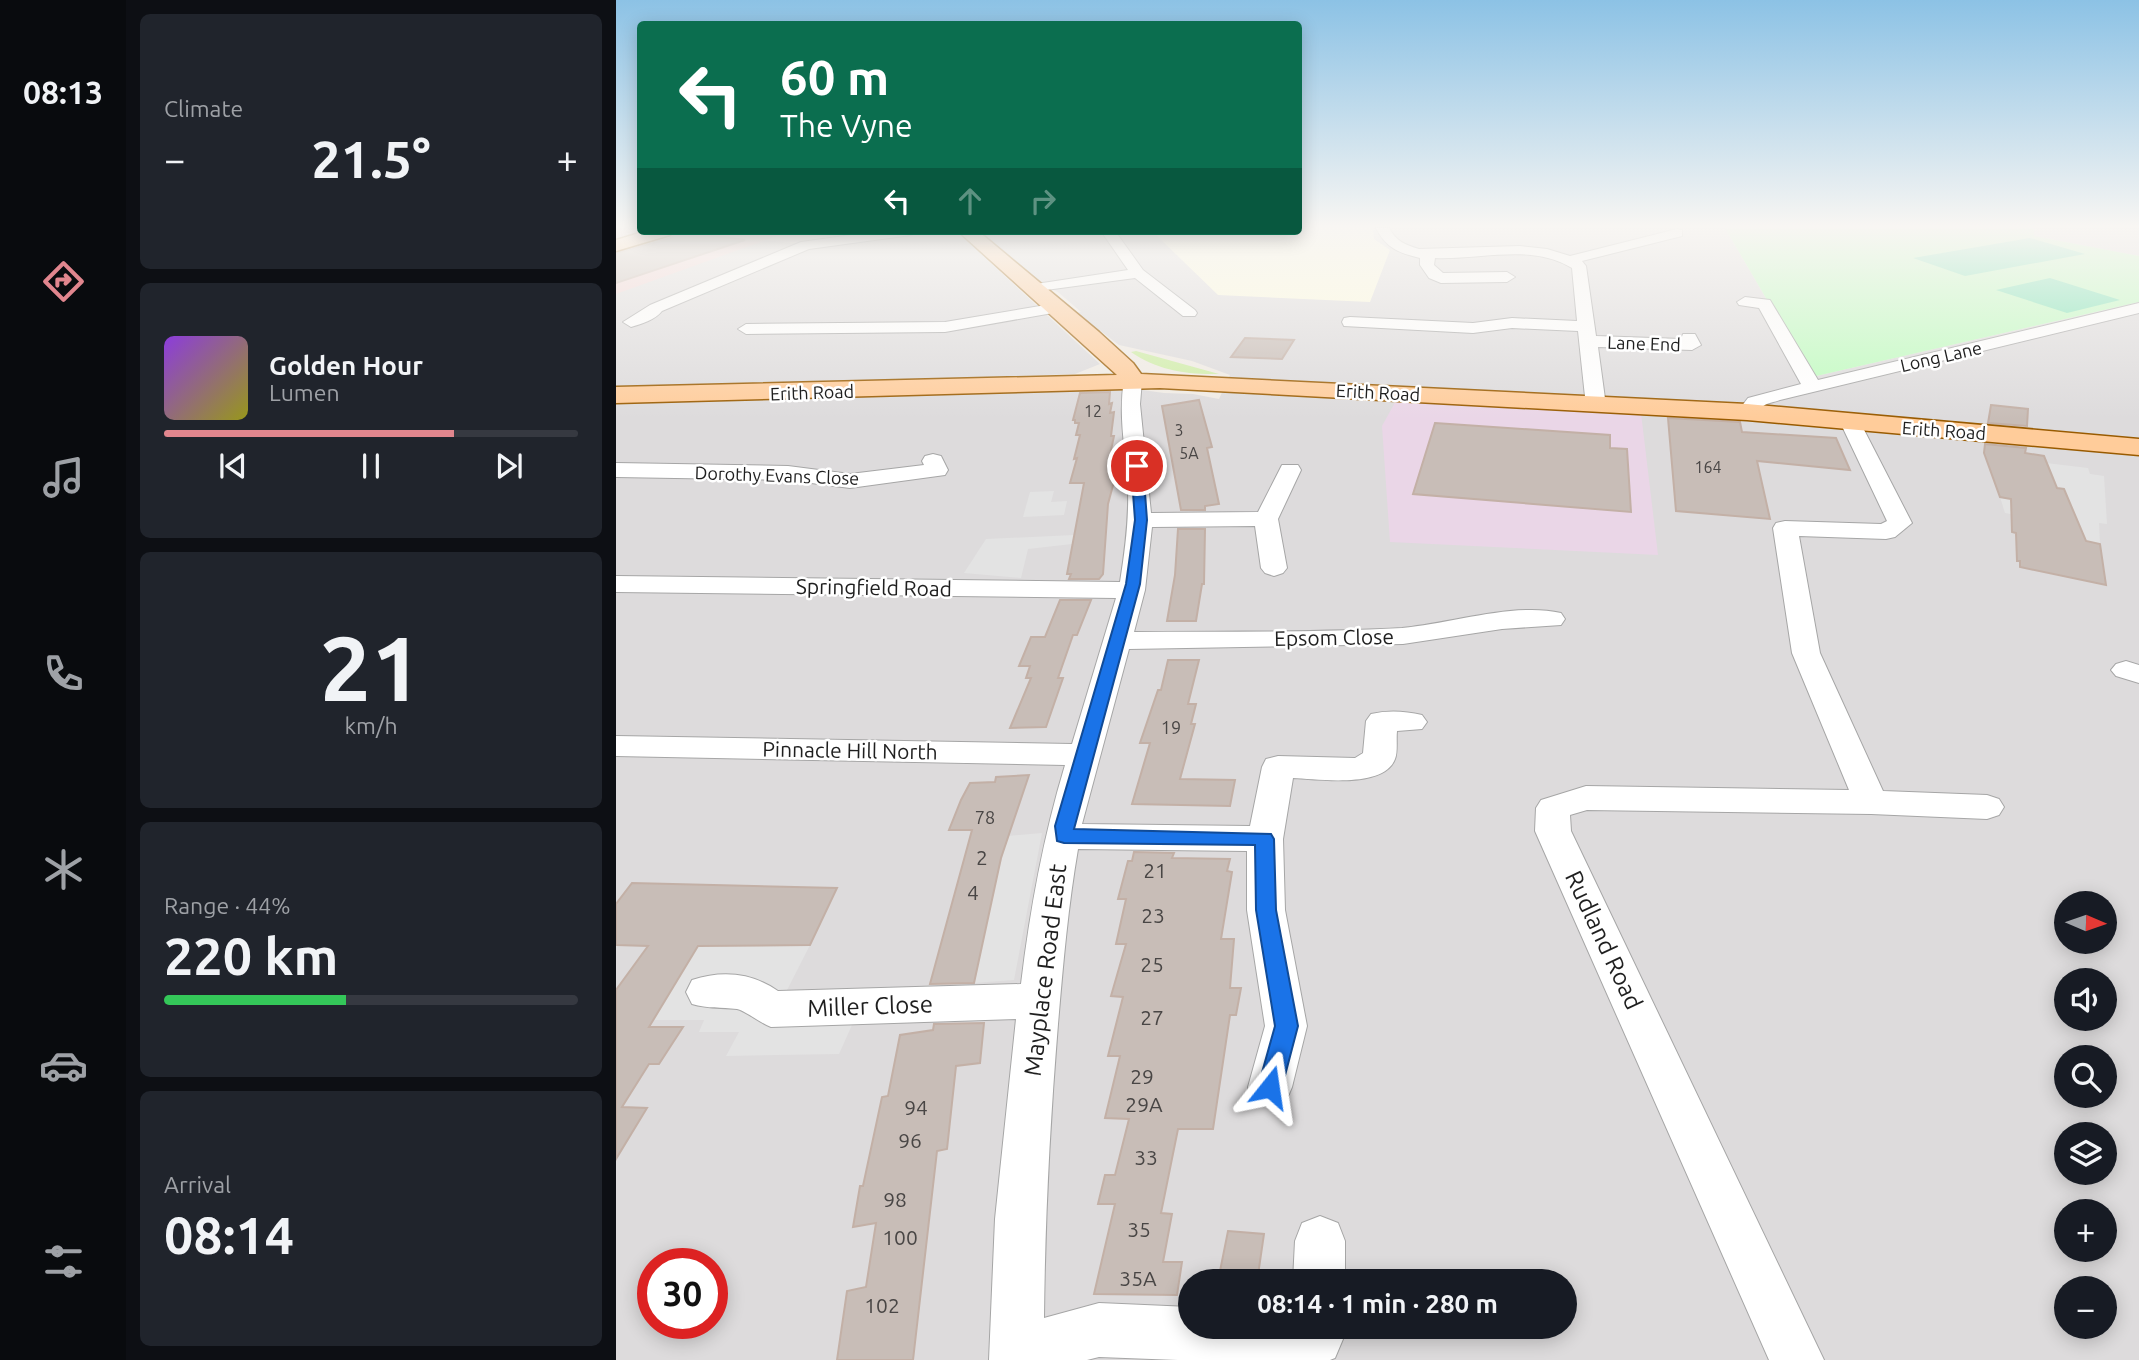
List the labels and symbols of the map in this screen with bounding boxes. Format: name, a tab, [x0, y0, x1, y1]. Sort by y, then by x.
street label: Lane End	[1607, 332, 1681, 354]
street label: Long Lane	[1898, 337, 1984, 375]
street label: Erith Road	[1335, 380, 1421, 404]
street label: Erith Road	[770, 381, 854, 403]
house number: 12	[1084, 402, 1102, 420]
street label: Erith Road	[1901, 417, 1987, 443]
house number: 3	[1174, 421, 1184, 439]
pin	[1107, 436, 1167, 496]
house number: 5A	[1179, 444, 1199, 462]
house number: 164	[1694, 458, 1722, 476]
street label: Dorothy Evans Close	[694, 462, 860, 488]
street label: Springfield Road	[796, 574, 952, 600]
street label: Epsom Close	[1274, 624, 1394, 650]
house number: 19	[1161, 717, 1181, 737]
street label: Pinnacle Hill North	[762, 736, 938, 764]
house number: 78	[975, 807, 995, 827]
house number: 2	[976, 845, 988, 869]
house number: 21	[1143, 858, 1167, 882]
street label: Mayplace Road East	[1019, 862, 1071, 1078]
street label: Rudland Road	[1560, 866, 1648, 1014]
house number: 4	[967, 880, 979, 904]
north arrow	[2054, 891, 2118, 954]
house number: 23	[1141, 903, 1165, 927]
house number: 25	[1140, 952, 1164, 976]
street label: Miller Close	[807, 990, 933, 1022]
house number: 27	[1140, 1005, 1164, 1029]
position arrow	[1233, 1050, 1307, 1124]
house number: 29	[1130, 1064, 1154, 1088]
house number: 29A	[1125, 1092, 1163, 1116]
house number: 94	[904, 1095, 928, 1119]
house number: 96	[898, 1128, 922, 1152]
house number: 33	[1134, 1145, 1158, 1169]
house number: 98	[883, 1187, 907, 1211]
house number: 35	[1127, 1217, 1151, 1241]
house number: 100	[882, 1225, 918, 1249]
speed limit sign: 30	[637, 1248, 728, 1339]
house number: 35A	[1119, 1266, 1157, 1290]
house number: 102	[864, 1293, 900, 1317]

